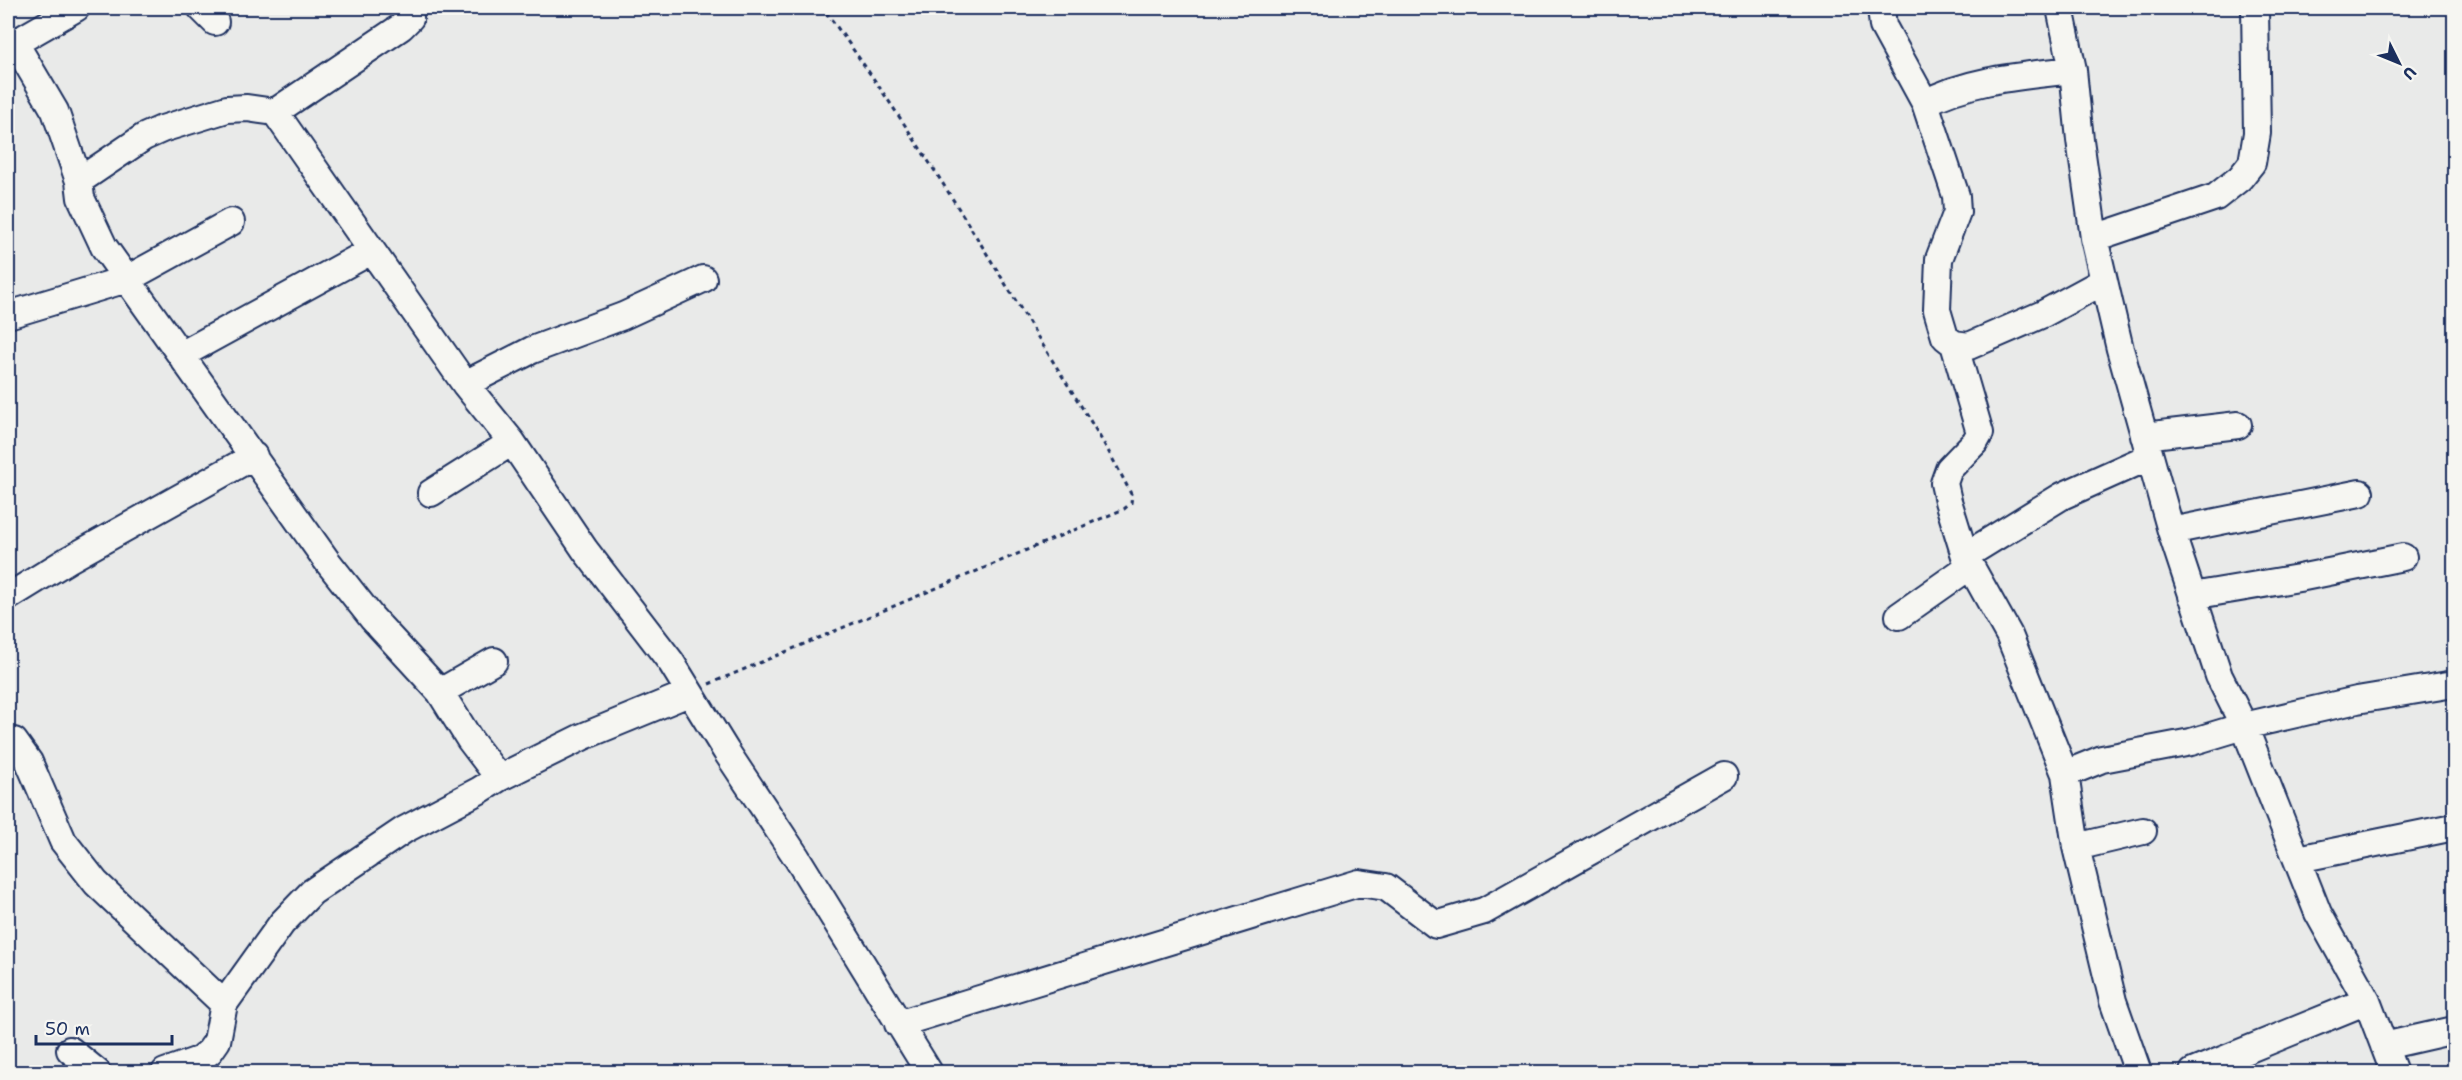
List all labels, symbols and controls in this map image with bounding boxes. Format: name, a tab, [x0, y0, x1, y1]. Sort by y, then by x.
north arrow	[2369, 33, 2429, 93]
text: U	[2398, 62, 2421, 84]
scale bar	[36, 1008, 172, 1046]
text: 50 m	[45, 1017, 90, 1041]

